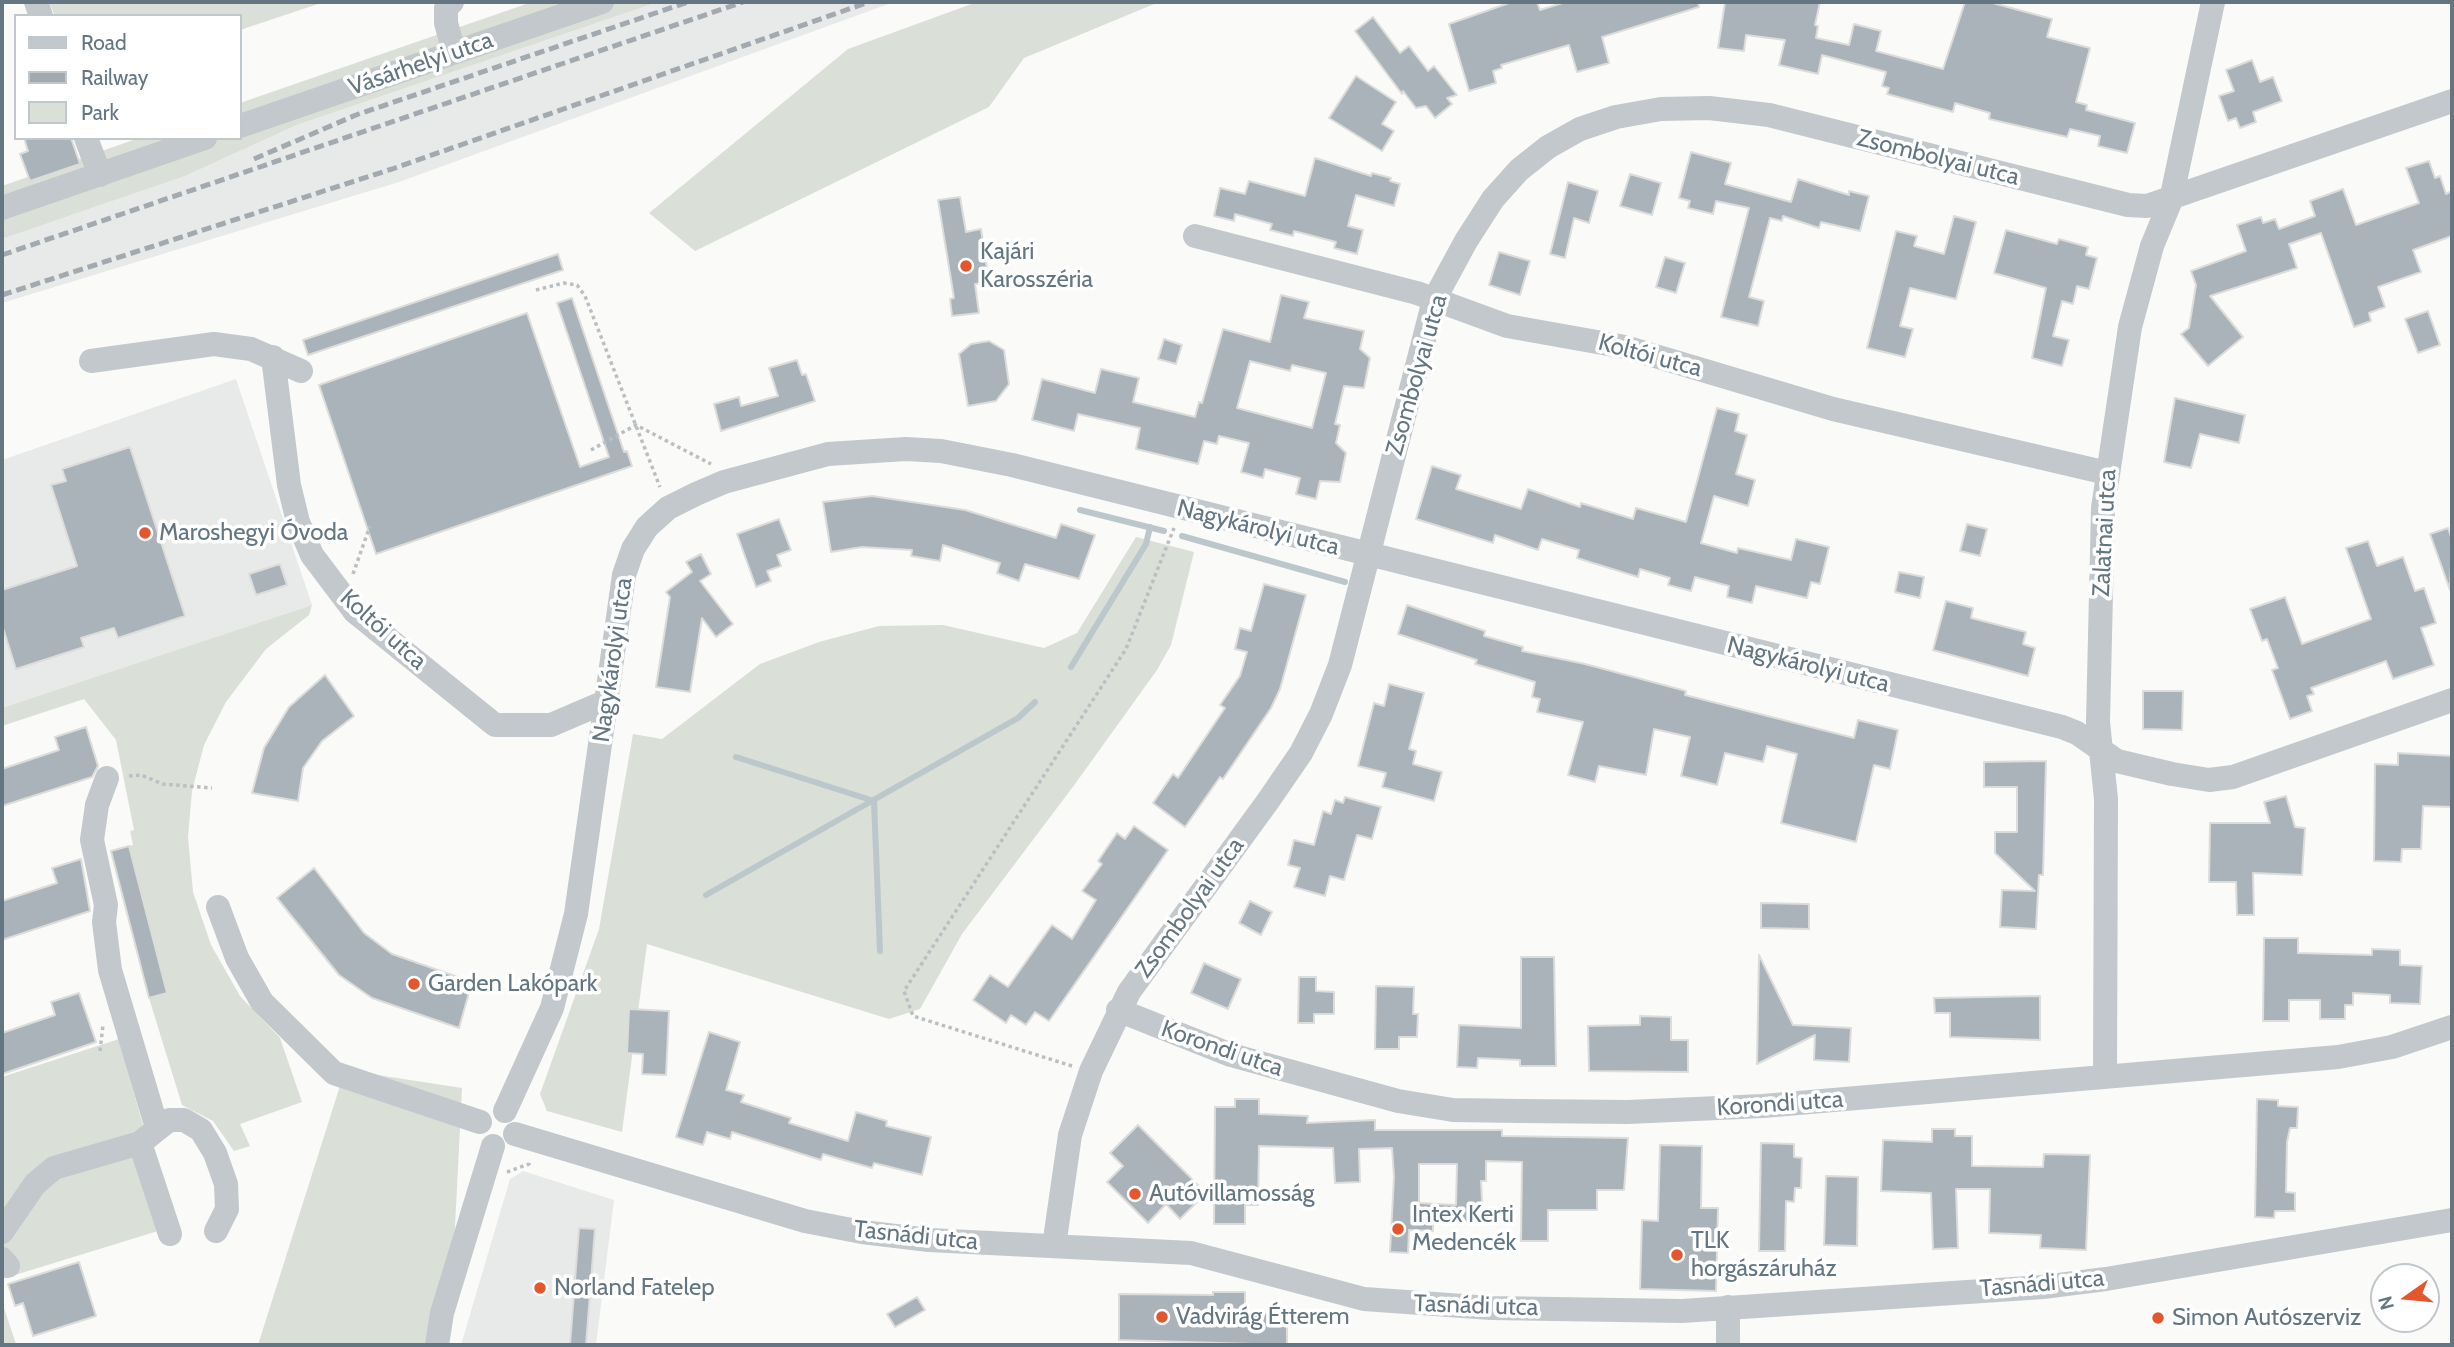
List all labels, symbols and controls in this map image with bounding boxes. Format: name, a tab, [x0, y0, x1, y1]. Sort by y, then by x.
legend	[14, 14, 242, 140]
street label: Vásárhelyi utca	[345, 26, 497, 102]
text: Road	[81, 30, 127, 55]
text: Railway	[81, 65, 148, 90]
text: Park	[81, 100, 119, 125]
street label: Zsombolyai utca	[1854, 124, 2022, 192]
place label: Kajári Karosszéria	[980, 238, 1093, 294]
marker: Kajári Karosszéria	[958, 258, 974, 274]
street label: Zsombolyai utca	[1380, 291, 1454, 459]
street label: Koltói utca	[1595, 328, 1705, 384]
street label: Zalatnai utca	[2087, 468, 2123, 598]
street label: Nagykárolyi utca	[1174, 494, 1342, 562]
place label: Maroshegyi Óvoda	[159, 519, 348, 547]
marker: Maroshegyi Óvoda	[137, 525, 153, 541]
street label: Nagykárolyi utca	[587, 576, 639, 744]
street label: Koltói utca	[334, 584, 432, 676]
street label: Nagykárolyi utca	[1724, 631, 1892, 699]
street label: Zsombolyai utca	[1130, 832, 1250, 984]
place label: Garden Lakópark	[428, 970, 598, 998]
marker: Garden Lakópark	[406, 976, 422, 992]
street label: Korondi utca	[1157, 1015, 1287, 1083]
street label: Korondi utca	[1716, 1085, 1844, 1123]
place label: Autóvillamosság	[1149, 1180, 1314, 1208]
marker: Autóvillamosság	[1127, 1186, 1143, 1202]
place label: Intex Kerti Medencék	[1412, 1201, 1516, 1257]
street label: Tasnádi utca	[853, 1215, 979, 1257]
marker: Intex Kerti Medencék	[1390, 1221, 1406, 1237]
place label: TLK horgászáruház	[1691, 1227, 1837, 1283]
marker: TLK horgászáruház	[1669, 1247, 1685, 1263]
north arrow	[2370, 1263, 2440, 1333]
street label: Tasnádi utca	[1979, 1264, 2105, 1304]
place label: Norland Fatelep	[554, 1274, 715, 1302]
marker: Norland Fatelep	[532, 1280, 548, 1296]
street label: Tasnádi utca	[1413, 1289, 1539, 1323]
text: N	[2373, 1294, 2399, 1313]
place label: Vadvirág Étterem	[1176, 1303, 1350, 1331]
place label: Simon Autószerviz	[2172, 1304, 2361, 1332]
marker: Vadvirág Étterem	[1154, 1309, 1170, 1325]
marker: Simon Autószerviz	[2150, 1310, 2166, 1326]

